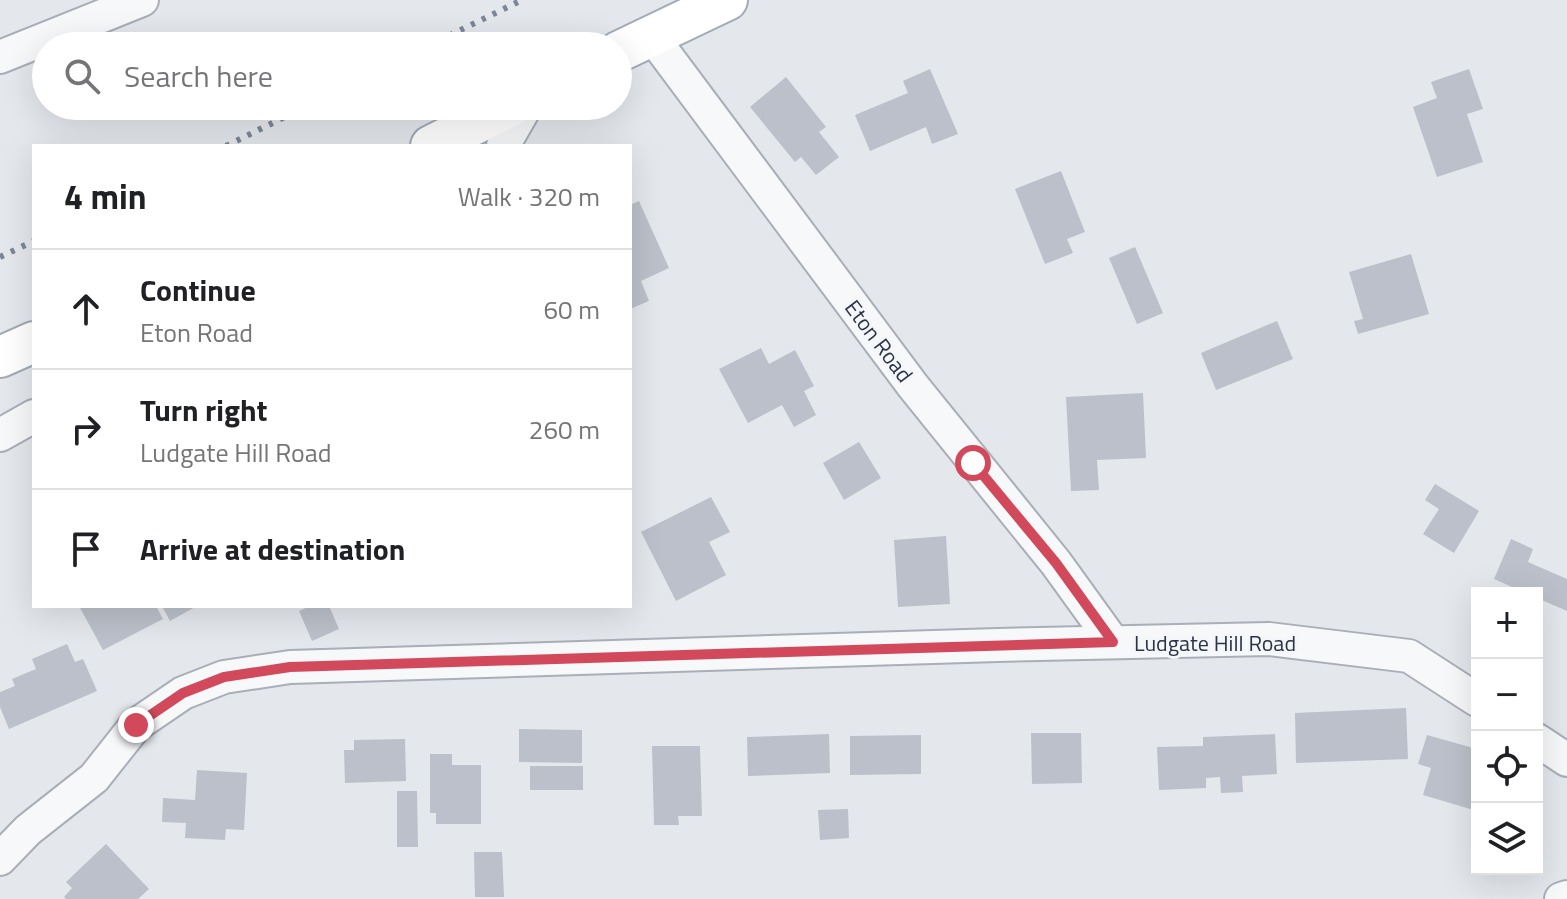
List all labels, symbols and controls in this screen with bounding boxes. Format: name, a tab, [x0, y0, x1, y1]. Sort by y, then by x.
search box	[32, 32, 632, 120]
text: Search here	[124, 53, 273, 99]
icon: search	[60, 54, 104, 98]
text: 4 min	[64, 170, 147, 222]
text: Walk · 320 m	[458, 177, 600, 216]
text: Continue	[140, 267, 256, 313]
icon: ahead	[64, 287, 108, 331]
text: 60 m	[543, 290, 600, 329]
street label: Eton Road	[837, 293, 921, 389]
text: Eton Road	[140, 313, 253, 352]
text: Turn right	[140, 387, 268, 433]
icon: right	[64, 407, 108, 451]
text: 260 m	[529, 410, 600, 449]
text: Ludgate Hill Road	[140, 433, 332, 472]
route start	[955, 445, 991, 481]
text: Arrive at destination	[140, 526, 405, 572]
icon: arrive	[64, 527, 108, 571]
map controls	[1471, 587, 1543, 875]
button: +	[1471, 587, 1543, 659]
street label: Ludgate Hill Road	[1134, 626, 1296, 660]
button: −	[1471, 659, 1543, 731]
route end	[118, 707, 154, 743]
button: locate	[1471, 731, 1543, 803]
button: layers	[1471, 803, 1543, 875]

